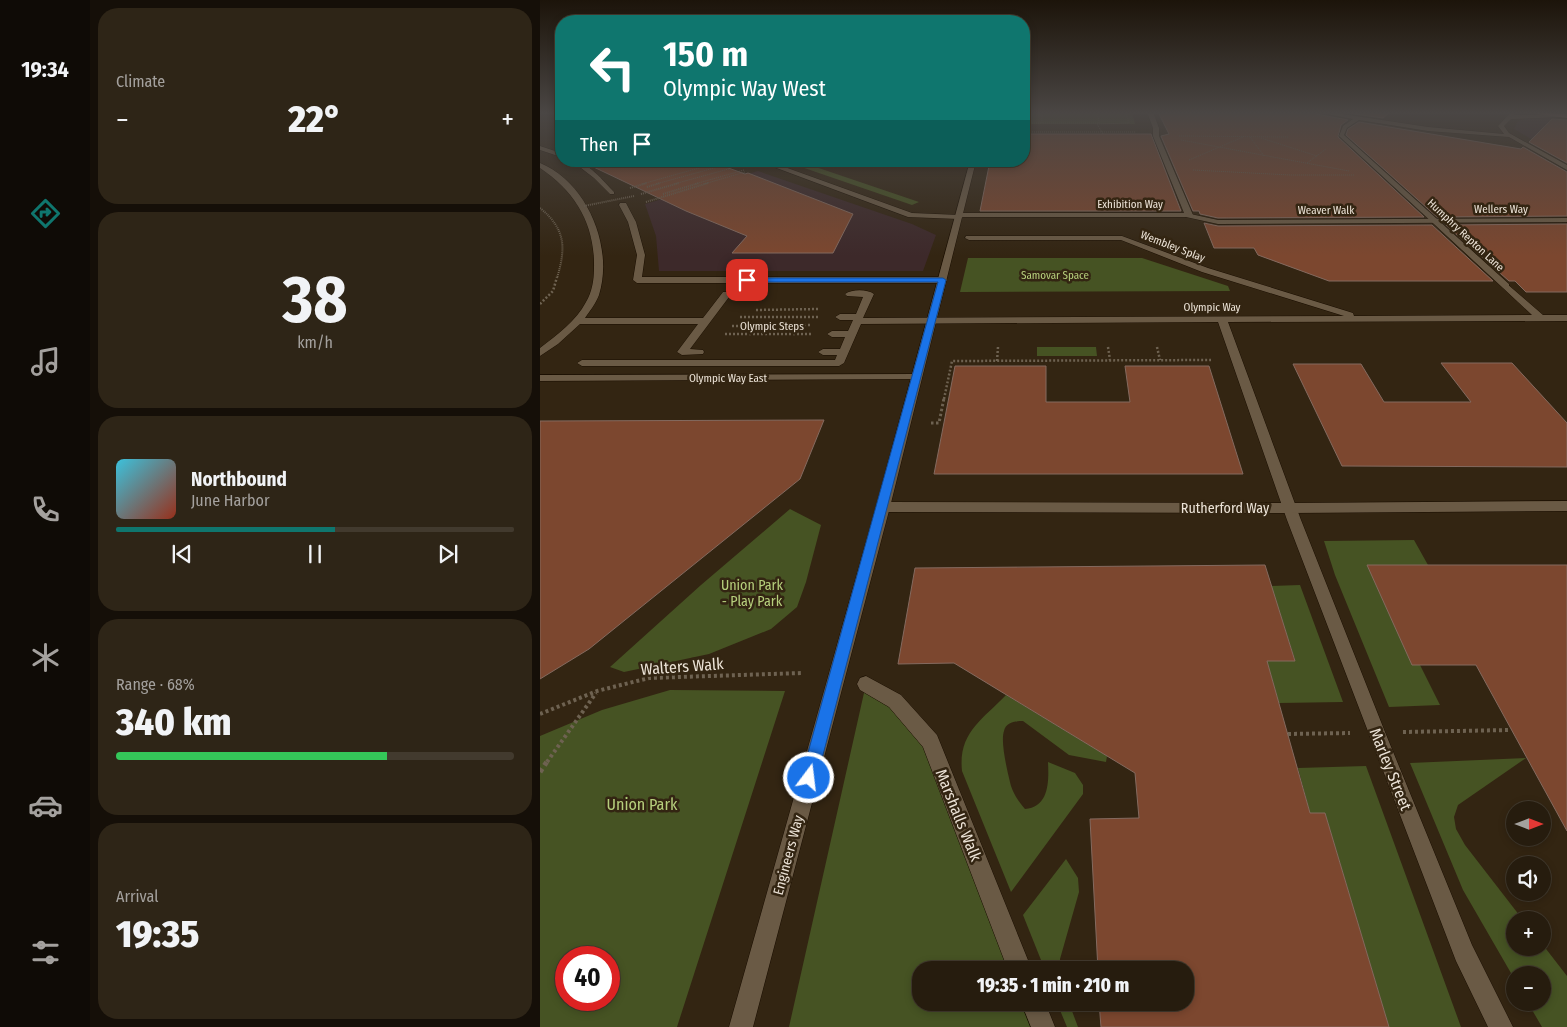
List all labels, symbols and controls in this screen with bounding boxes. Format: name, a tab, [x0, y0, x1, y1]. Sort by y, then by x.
text: 150 m	[663, 33, 748, 75]
icon: left	[580, 35, 645, 100]
text: 19:34	[21, 56, 69, 83]
text: Climate	[116, 72, 165, 91]
text: Olympic Way West	[663, 75, 826, 102]
text: 22°	[288, 96, 342, 142]
text: −	[116, 103, 129, 136]
text: +	[501, 103, 514, 136]
icon: arrive	[628, 130, 656, 158]
text: Then	[580, 133, 618, 156]
icon: directions	[28, 196, 63, 231]
street label: Humphry Repton Lane	[1425, 197, 1507, 274]
street label: Exhibition Way	[1097, 198, 1163, 211]
street label: Wellers Way	[1474, 203, 1528, 216]
street label: Weaver Walk	[1298, 204, 1355, 217]
street label: Wembley Splay	[1139, 228, 1207, 265]
pin	[726, 259, 768, 301]
text: 38	[282, 261, 348, 339]
icon: arrive	[733, 266, 761, 294]
park label: Samovar Space	[1021, 269, 1089, 282]
street label: Olympic Way	[1183, 301, 1241, 314]
street label: Olympic Steps	[740, 320, 804, 333]
text: km/h	[297, 333, 333, 352]
icon: music	[28, 344, 63, 379]
street label: Olympic Way East	[689, 372, 768, 385]
text: Northbound	[191, 468, 287, 491]
text: June Harbor	[191, 491, 269, 510]
icon: phone	[28, 492, 63, 527]
street label: Rutherford Way	[1181, 500, 1270, 517]
icon: previous	[168, 540, 196, 568]
icon: pause	[301, 540, 329, 568]
icon: next	[434, 540, 462, 568]
park label: Union Park - Play Park	[721, 577, 783, 610]
icon: climate	[28, 640, 63, 675]
street label: Walters Walk	[640, 654, 725, 679]
text: Range · 68%	[116, 675, 195, 694]
text: 340 km	[116, 699, 232, 745]
street label: Marley Street	[1365, 725, 1416, 814]
position arrow	[782, 751, 834, 803]
street label: Marshalls Walk	[931, 766, 986, 864]
icon: car	[28, 788, 63, 823]
park label: Union Park	[607, 795, 678, 814]
north arrow	[1506, 801, 1551, 846]
map controls	[1506, 801, 1551, 1011]
street label: Engineers Way	[770, 813, 808, 897]
button: sound	[1506, 856, 1551, 901]
text: Arrival	[116, 887, 158, 906]
text: 19:35	[116, 911, 199, 957]
button: +	[1506, 911, 1551, 956]
icon: filters	[28, 935, 63, 970]
speed limit sign: 40	[555, 946, 620, 1011]
button: −	[1506, 966, 1551, 1011]
text: 19:35 · 1 min · 210 m	[977, 974, 1129, 997]

